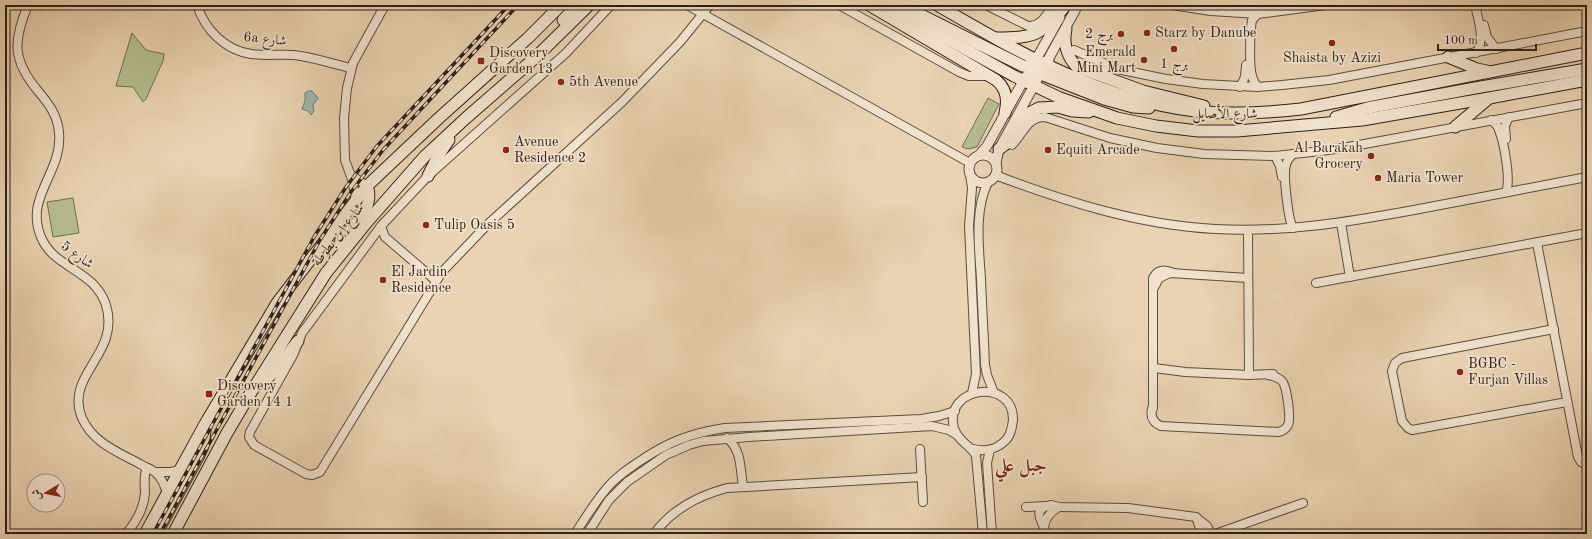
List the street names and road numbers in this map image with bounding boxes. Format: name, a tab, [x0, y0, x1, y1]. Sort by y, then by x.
street label: 6a شارع	[242, 30, 287, 52]
street label: شارع الأصايل	[1193, 103, 1257, 125]
street label: شارع إبن بطوطة	[309, 201, 370, 271]
street label: شارع 5	[56, 239, 96, 275]

